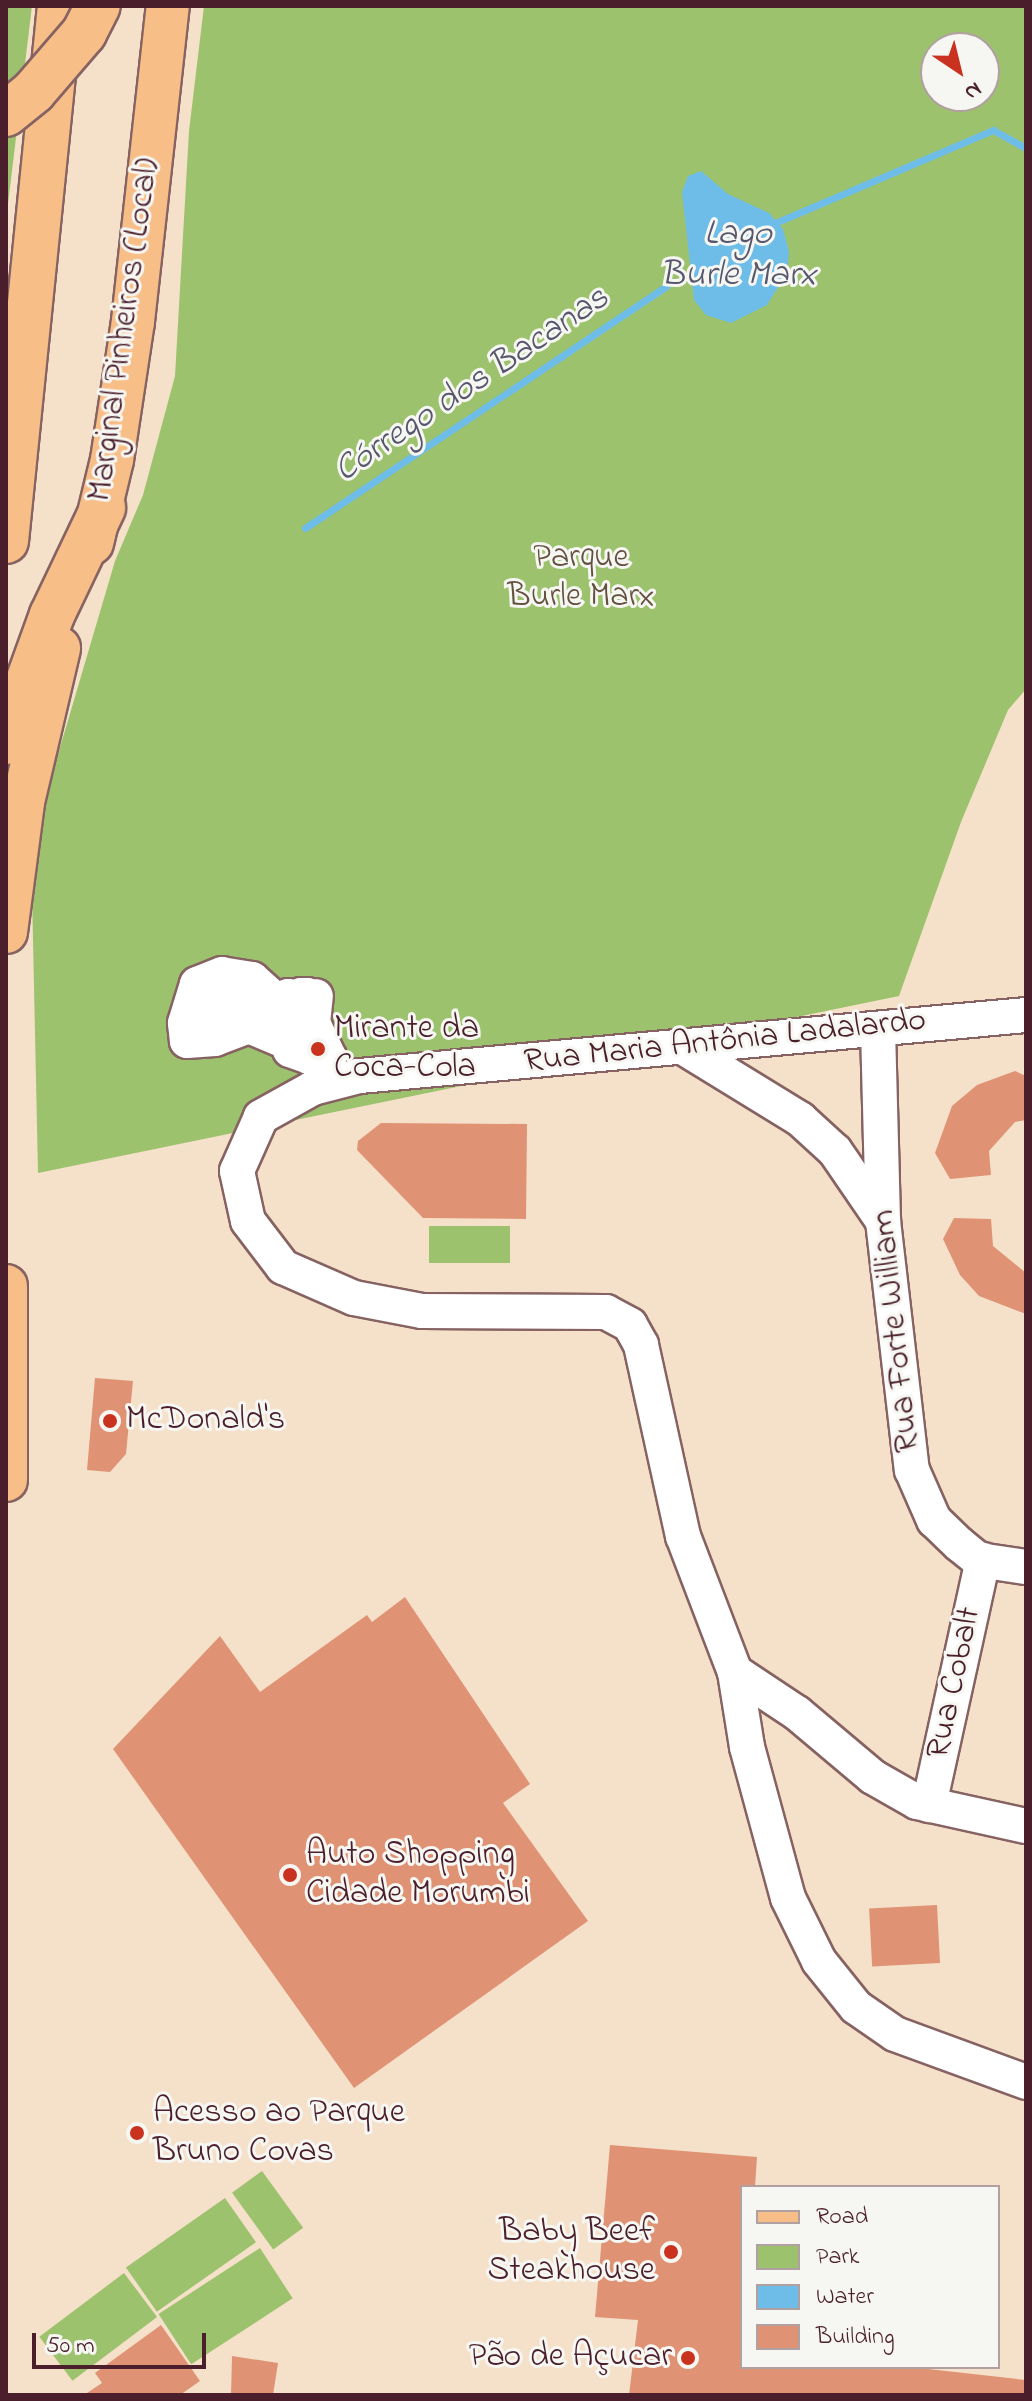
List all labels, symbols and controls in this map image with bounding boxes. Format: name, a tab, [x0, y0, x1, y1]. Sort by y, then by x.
north arrow	[920, 32, 1000, 112]
text: N	[957, 73, 988, 107]
street label: Marginal Pinheiros (Local)	[81, 156, 169, 504]
water label: Lago Burle Marx	[660, 212, 816, 297]
water label: Córrego dos Bacanas	[327, 277, 617, 493]
park label: Parque Burle Marx	[508, 538, 654, 618]
street label: Rua Maria Antônia Ladalardo	[522, 1001, 928, 1083]
place label: Mirante da Coca-Cola	[334, 1009, 479, 1088]
marker: Mirante da Coca-Cola	[309, 1040, 327, 1058]
street label: Rua Forte William	[864, 1208, 930, 1454]
place label: McDonald's	[126, 1401, 285, 1441]
marker: McDonald's	[101, 1412, 119, 1430]
street label: Rua Cobalt	[919, 1604, 991, 1762]
place label: Auto Shopping Cidade Morumbi	[306, 1835, 530, 1914]
marker: Auto Shopping Cidade Morumbi	[281, 1866, 299, 1884]
place label: Acesso ao Parque Bruno Covas	[153, 2093, 405, 2172]
marker: Acesso ao Parque Bruno Covas	[128, 2124, 146, 2142]
legend	[740, 2185, 1000, 2369]
text: Road	[816, 2200, 868, 2235]
place label: Baby Beef Steakhouse	[488, 2212, 655, 2292]
text: Park	[816, 2240, 859, 2275]
marker: Baby Beef Steakhouse	[662, 2243, 680, 2261]
text: Water	[816, 2280, 874, 2315]
scale bar	[36, 2317, 210, 2367]
text: Building	[816, 2320, 895, 2355]
text: 50 m	[46, 2329, 95, 2364]
place label: Pão de Açucar	[469, 2338, 672, 2378]
marker: Pão de Açucar	[679, 2349, 697, 2367]

